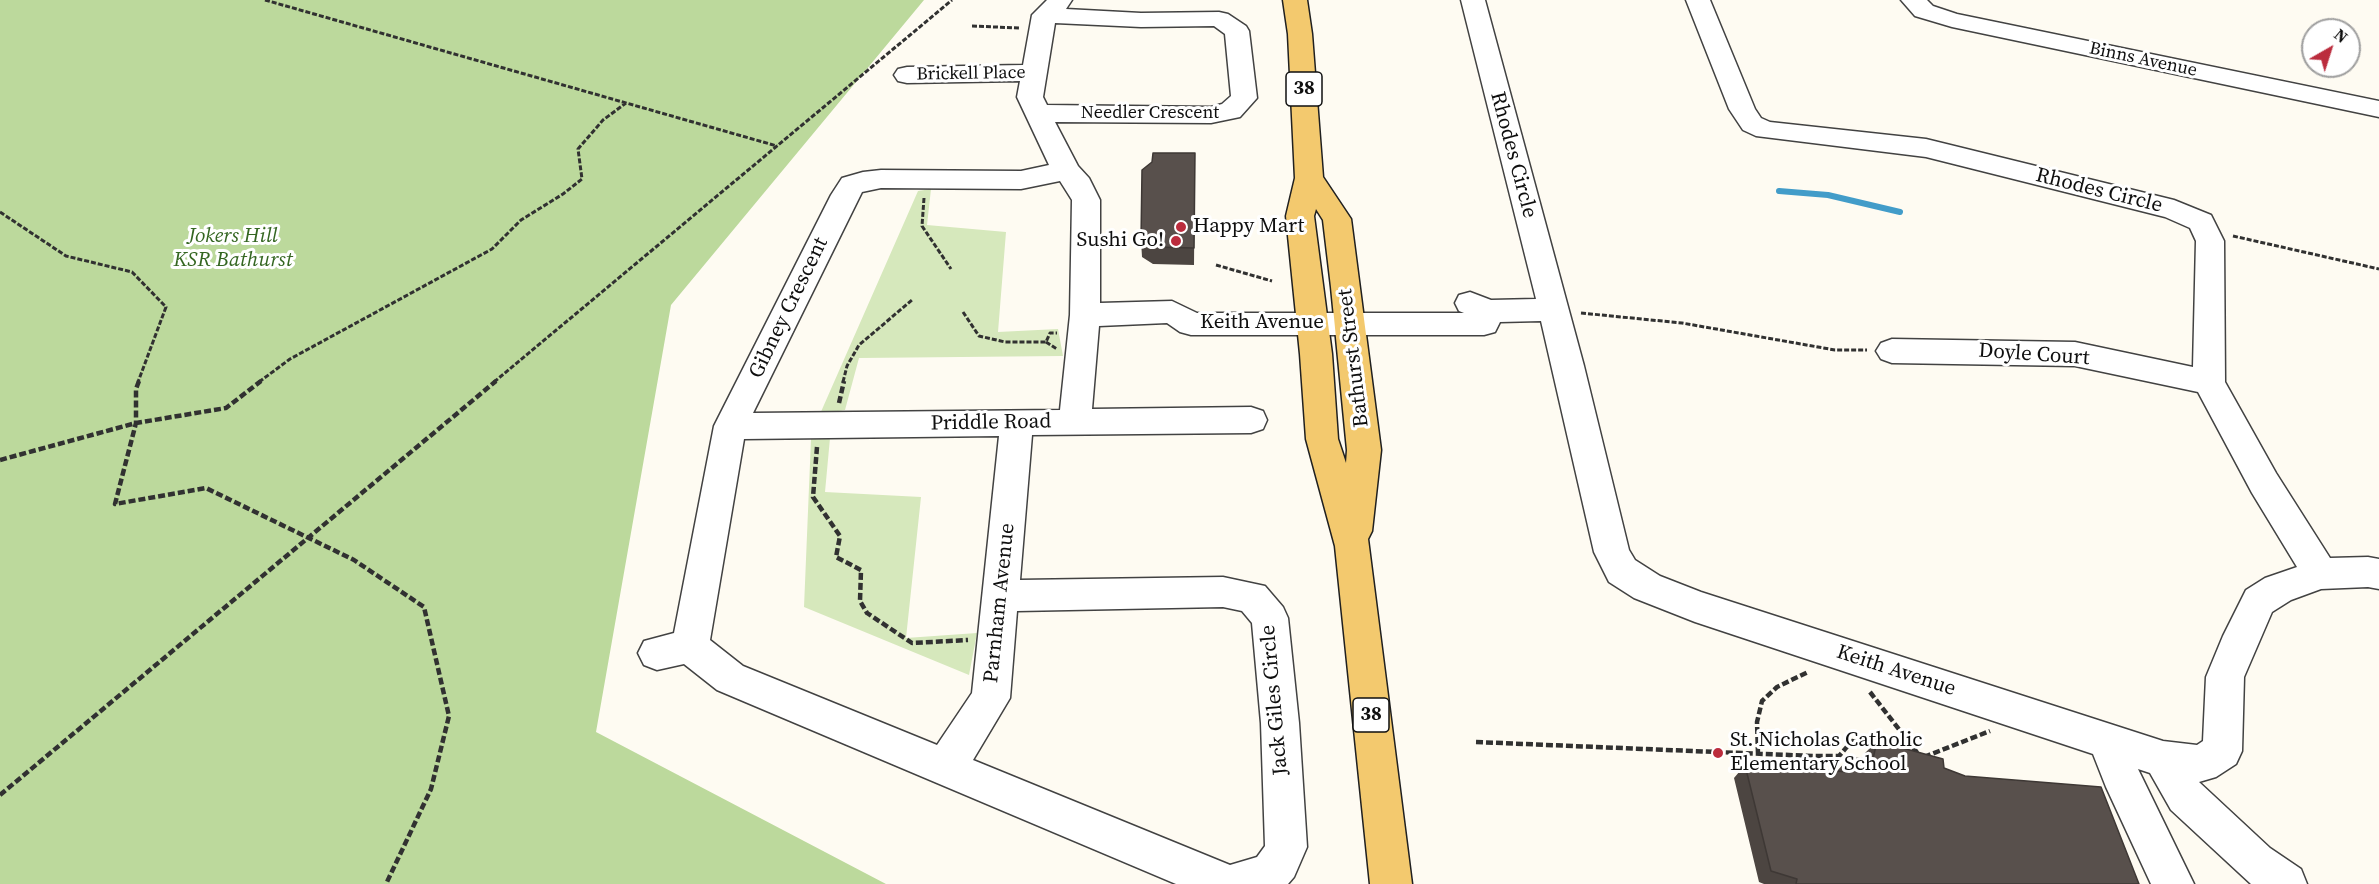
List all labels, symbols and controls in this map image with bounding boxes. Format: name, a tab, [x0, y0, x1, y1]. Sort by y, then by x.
north arrow	[2301, 18, 2361, 78]
text: N	[2330, 23, 2353, 48]
street label: Binns Avenue	[2087, 38, 2199, 82]
street label: Brickell Place	[916, 62, 1026, 86]
road number: 38	[1286, 72, 1322, 106]
street label: Rhodes Circle	[1484, 89, 1542, 221]
street label: Needler Crescent	[1081, 102, 1219, 124]
street label: Rhodes Circle	[2033, 163, 2165, 219]
place label: Happy Mart	[1193, 214, 1304, 240]
marker: Happy Mart	[1174, 220, 1188, 234]
park label: Jokers Hill KSR Bathurst	[173, 224, 293, 274]
place label: Sushi Go!	[1077, 228, 1164, 254]
street label: Gibney Crescent	[744, 233, 834, 383]
marker: Sushi Go!	[1169, 234, 1183, 248]
street label: Bathurst Street	[1333, 287, 1375, 429]
street label: Keith Avenue	[1200, 310, 1324, 336]
street label: Doyle Court	[1978, 339, 2090, 371]
street label: Priddle Road	[931, 409, 1051, 437]
street label: Parnham Avenue	[979, 522, 1021, 684]
street label: Jack Giles Circle	[1256, 624, 1294, 776]
street label: Keith Avenue	[1833, 640, 1959, 702]
road number: 38	[1353, 698, 1389, 732]
place label: St. Nicholas Catholic Elementary School	[1730, 728, 1922, 778]
marker: St. Nicholas Catholic Elementary School	[1711, 746, 1725, 760]

